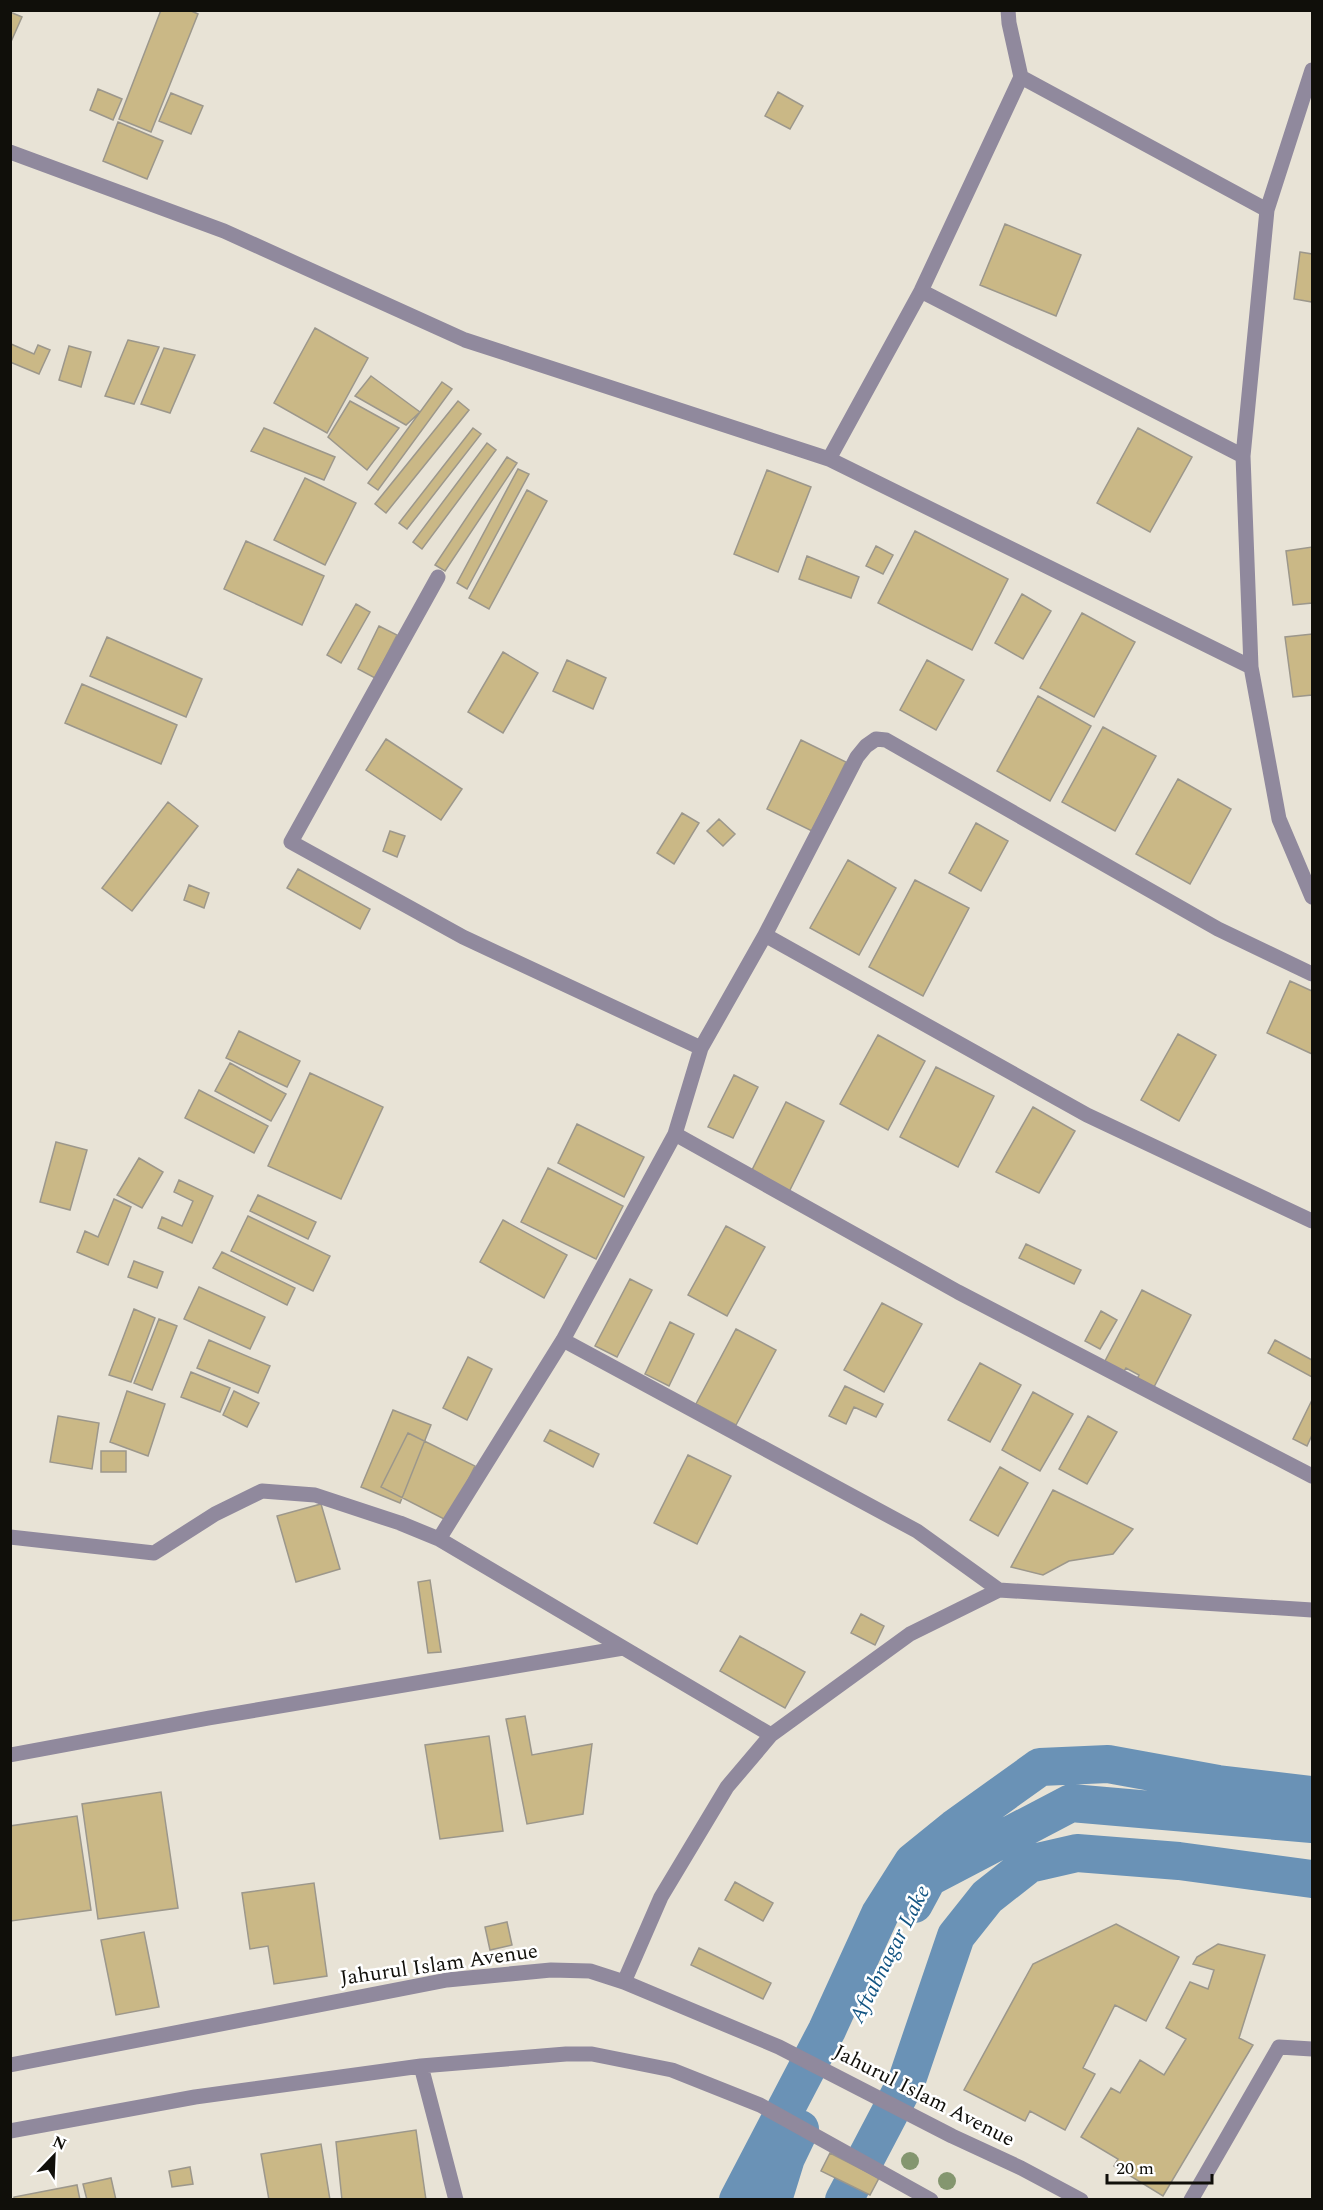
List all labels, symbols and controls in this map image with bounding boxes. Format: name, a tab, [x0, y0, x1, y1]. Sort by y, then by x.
water label: Aftabnagar Lake	[841, 1879, 939, 2030]
street label: Jahurul Islam Avenue	[338, 1935, 540, 1995]
street label: Jahurul Islam Avenue	[828, 2036, 1020, 2156]
north arrow	[24, 2126, 84, 2186]
text: N	[49, 2130, 70, 2157]
scale bar	[1107, 2147, 1212, 2185]
text: 20 m	[1116, 2155, 1154, 2182]

